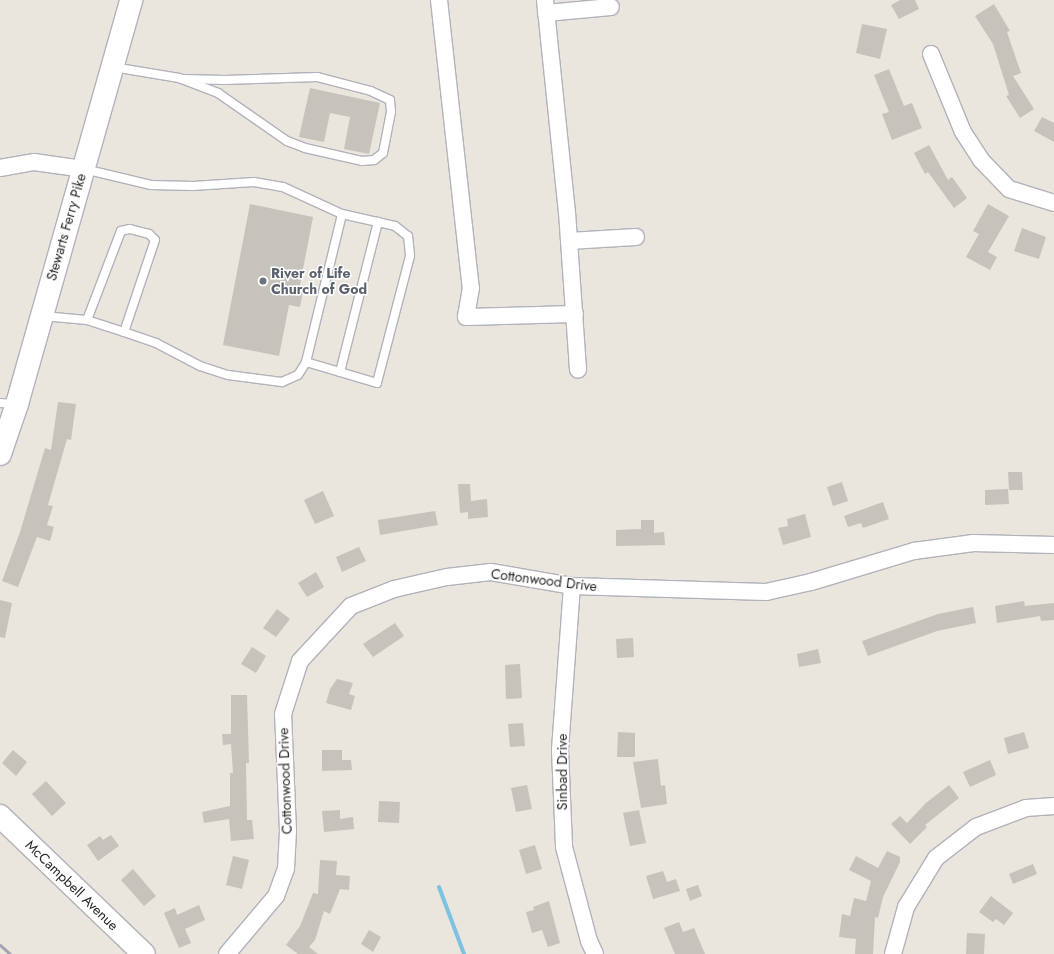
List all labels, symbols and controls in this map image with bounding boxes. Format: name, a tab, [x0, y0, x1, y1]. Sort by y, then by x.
street label: Stewarts Ferry Pike	[43, 171, 89, 283]
place label: River of Life Church of God	[271, 265, 367, 298]
marker: River of Life Church of God	[258, 276, 268, 286]
street label: Cottonwood Drive	[490, 565, 598, 595]
street label: Cottonwood Drive	[275, 727, 295, 835]
street label: Sinbad Drive	[554, 734, 570, 810]
street label: McCampbell Avenue	[22, 836, 122, 934]

